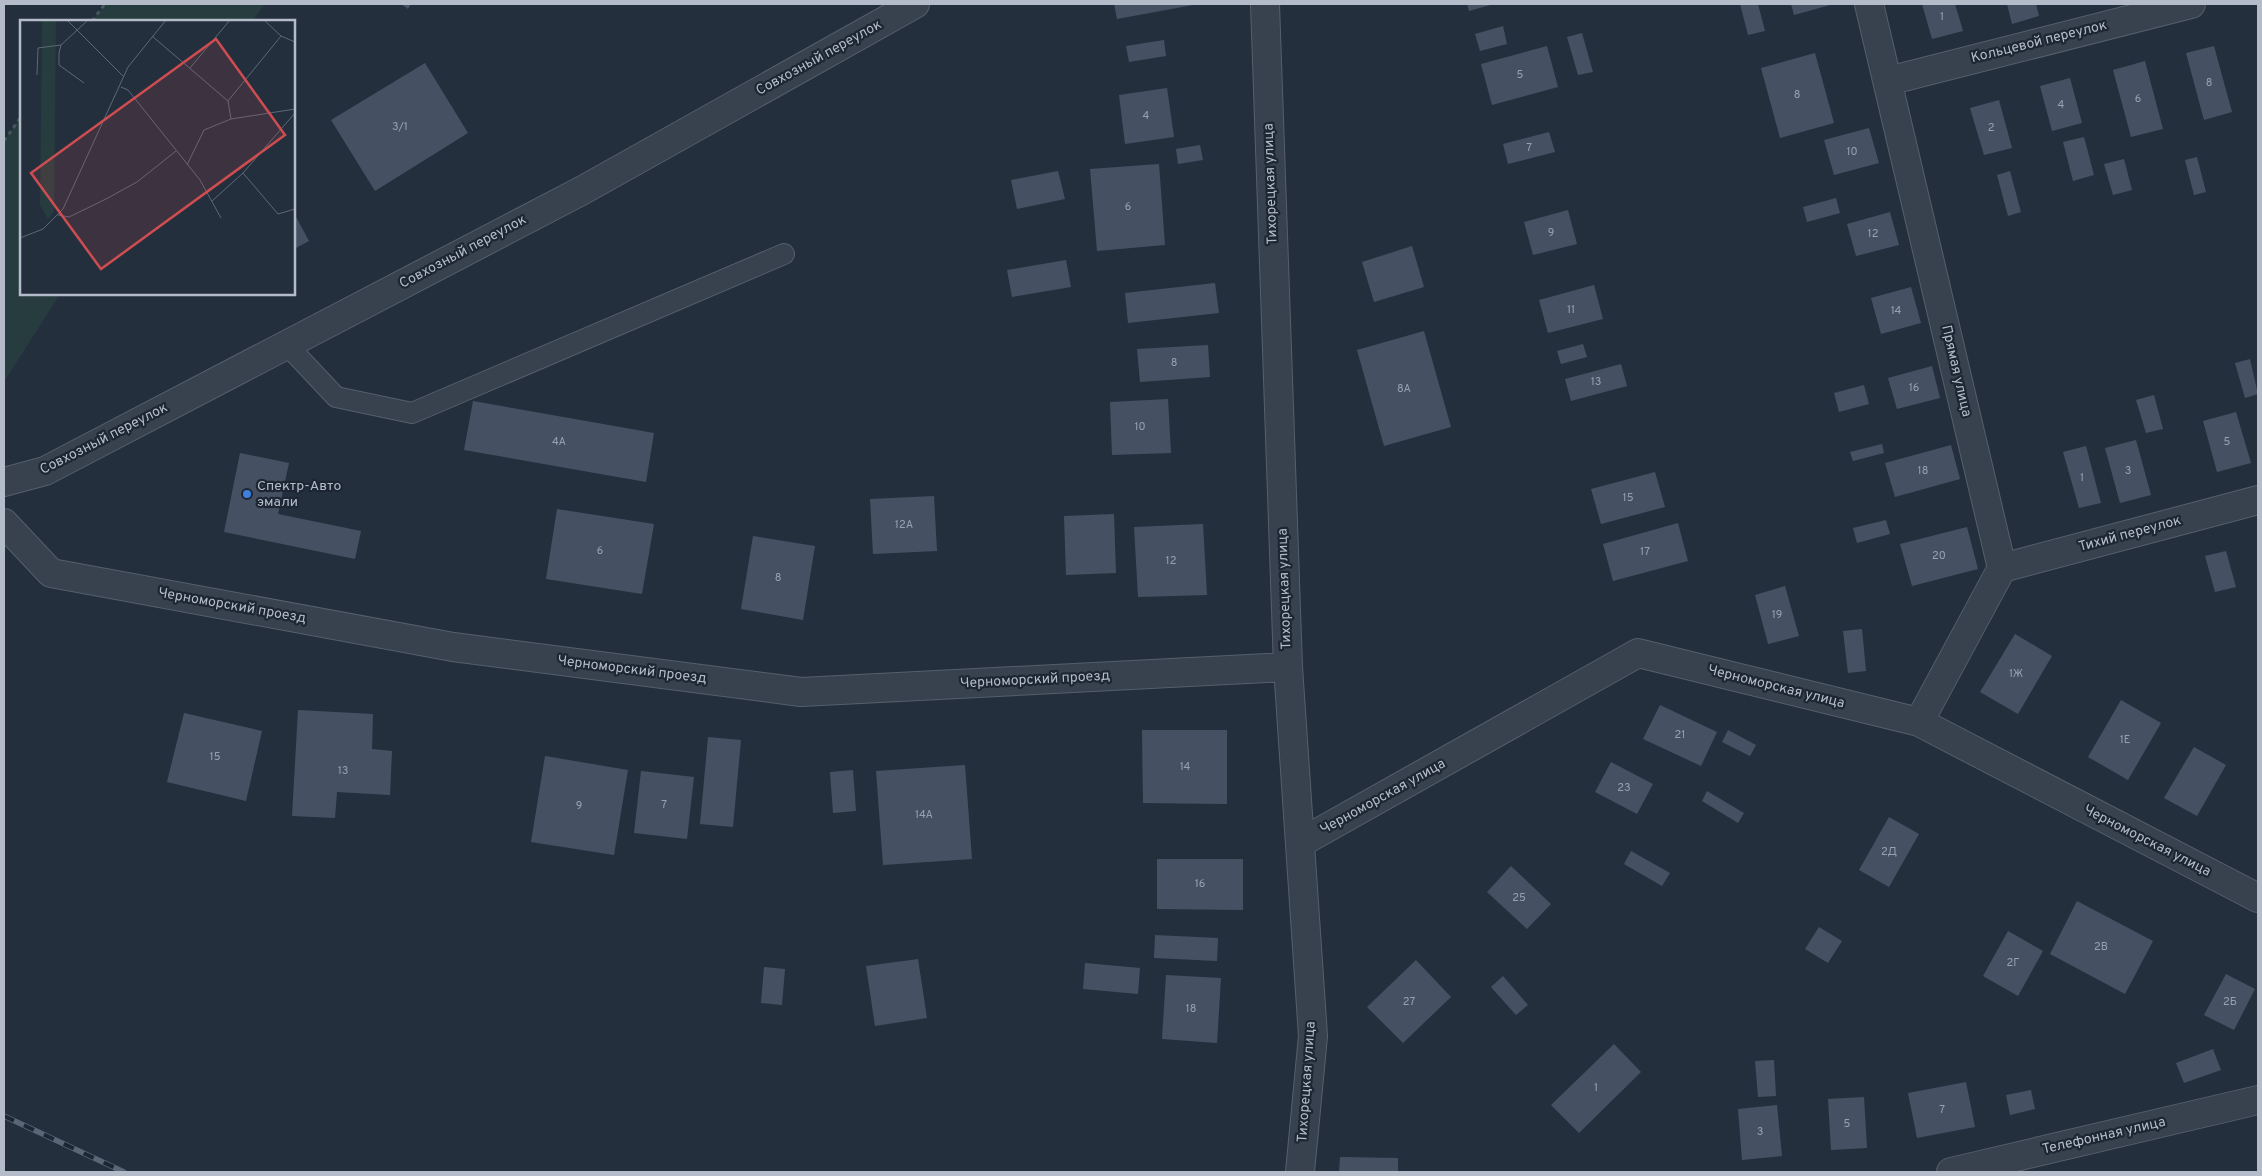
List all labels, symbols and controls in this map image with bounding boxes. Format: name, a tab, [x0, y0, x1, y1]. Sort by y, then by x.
house number: 1	[1940, 10, 1944, 24]
street label: Совхозный переулок	[753, 16, 885, 100]
street label: Кольцевой переулок	[1969, 17, 2109, 67]
inset map	[20, 20, 295, 295]
house number: 5	[1517, 68, 1524, 82]
house number: 8	[2206, 76, 2212, 90]
house number: 8	[1794, 88, 1800, 102]
house number: 6	[2135, 92, 2141, 106]
house number: 4	[2058, 98, 2065, 112]
house number: 4	[1143, 109, 1150, 123]
house number: 3/1	[392, 120, 408, 134]
house number: 2	[1988, 121, 1994, 135]
street label: Тихорецкая улица	[1260, 123, 1282, 245]
house number: 7	[1526, 141, 1532, 155]
house number: 10	[1846, 145, 1858, 159]
house number: 6	[1125, 200, 1131, 214]
street label: Совхозный переулок	[397, 211, 529, 293]
house number: 9	[1548, 226, 1554, 240]
house number: 12	[1868, 227, 1878, 241]
house number: 11	[1567, 303, 1575, 317]
house number: 14	[1891, 304, 1902, 318]
street label: Прямая улица	[1937, 323, 1975, 419]
house number: 8	[1171, 356, 1177, 370]
house number: 13	[1591, 375, 1601, 389]
house number: 16	[1909, 381, 1919, 395]
house number: 8А	[1397, 382, 1411, 396]
street label: Совхозный переулок	[37, 399, 171, 479]
house number: 10	[1134, 420, 1146, 434]
house number: 4А	[552, 435, 566, 449]
house number: 5	[2224, 435, 2231, 449]
house number: 18	[1918, 464, 1928, 478]
house number: 3	[2125, 464, 2131, 478]
house number: 1	[2080, 471, 2084, 485]
place label: Спектр-Авто эмали	[257, 478, 341, 511]
marker: Спектр-Авто эмали	[241, 488, 253, 500]
house number: 15	[1623, 491, 1634, 505]
street label: Тихий переулок	[2077, 512, 2183, 556]
house number: 12А	[895, 518, 913, 532]
street label: Тихорецкая улица	[1274, 528, 1296, 650]
house number: 6	[597, 544, 603, 558]
house number: 17	[1640, 545, 1650, 559]
house number: 20	[1932, 549, 1946, 563]
house number: 12	[1166, 554, 1176, 568]
house number: 8	[775, 571, 781, 585]
street label: Черноморский проезд	[157, 585, 307, 627]
house number: 19	[1772, 608, 1782, 622]
street label: Черноморский проезд	[556, 652, 708, 688]
street label: Черноморская улица	[1706, 662, 1846, 712]
house number: 1Ж	[2009, 667, 2023, 681]
street label: Черноморский проезд	[959, 668, 1111, 692]
house number: 21	[1675, 728, 1685, 742]
house number: 1Е	[2120, 733, 2130, 747]
house number: 15	[210, 750, 221, 764]
street label: Черноморская улица	[1317, 755, 1449, 839]
house number: 14	[1180, 760, 1191, 774]
house number: 13	[338, 764, 348, 778]
house number: 23	[1617, 781, 1631, 795]
house number: 7	[661, 798, 667, 812]
house number: 9	[576, 799, 582, 813]
street label: Черноморская улица	[2080, 801, 2214, 881]
house number: 14А	[915, 808, 933, 822]
house number: 2Д	[1881, 845, 1897, 859]
house number: 16	[1195, 877, 1205, 891]
house number: 25	[1512, 891, 1526, 905]
house number: 2В	[2094, 940, 2108, 954]
house number: 2Г	[2006, 956, 2020, 970]
house number: 27	[1403, 995, 1415, 1009]
house number: 2Б	[2223, 995, 2237, 1009]
house number: 18	[1186, 1002, 1196, 1016]
street label: Тихорецкая улица	[1294, 1021, 1320, 1143]
house number: 1	[1594, 1081, 1598, 1095]
house number: 7	[1939, 1103, 1945, 1117]
street label: Телефонная улица	[2041, 1114, 2167, 1158]
house number: 5	[1844, 1117, 1851, 1131]
house number: 3	[1757, 1125, 1763, 1139]

